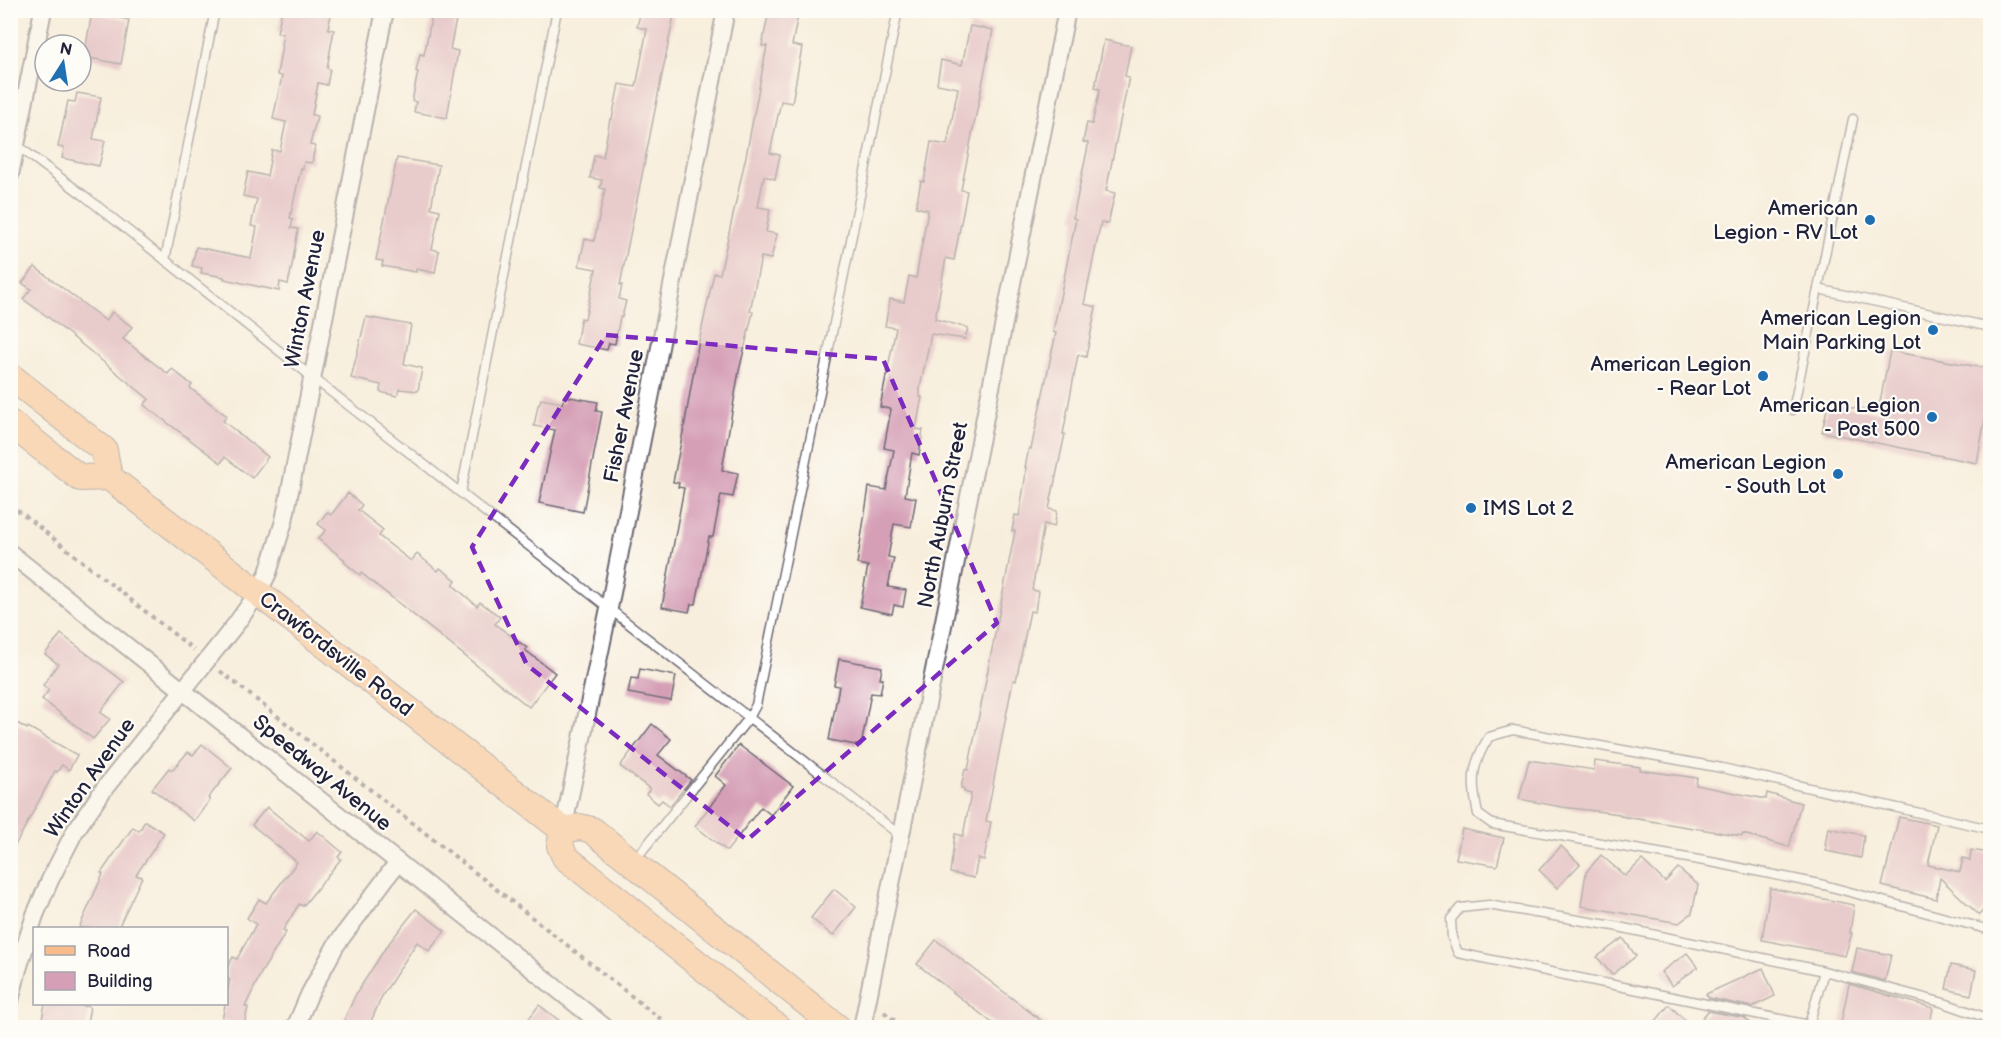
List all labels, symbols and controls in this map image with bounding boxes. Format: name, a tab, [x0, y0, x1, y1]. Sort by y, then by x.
north arrow	[33, 33, 93, 93]
text: N	[58, 39, 74, 60]
place label: American Legion - RV Lot	[1713, 196, 1859, 245]
marker: American Legion - RV Lot	[1863, 213, 1877, 227]
street label: Winton Avenue	[279, 228, 331, 370]
place label: American Legion Main Parking Lot	[1761, 306, 1922, 355]
marker: American Legion Main Parking Lot	[1926, 323, 1940, 337]
street label: Fisher Avenue	[599, 347, 649, 485]
place label: American Legion - Rear Lot	[1591, 352, 1752, 401]
marker: American Legion - Rear Lot	[1756, 369, 1770, 383]
place label: American Legion - Post 500	[1760, 393, 1920, 442]
marker: American Legion - Post 500	[1925, 410, 1939, 424]
street label: North Auburn Street	[913, 419, 973, 610]
place label: American Legion - South Lot	[1666, 450, 1827, 499]
marker: American Legion - South Lot	[1831, 467, 1845, 481]
place label: IMS Lot 2	[1483, 496, 1574, 521]
marker: IMS Lot 2	[1464, 501, 1478, 515]
street label: Crawfordsville Road	[254, 586, 418, 722]
street label: Speedway Avenue	[248, 709, 396, 837]
street label: Winton Avenue	[39, 713, 141, 843]
legend	[33, 927, 228, 1005]
text: Road	[87, 941, 131, 962]
text: Building	[87, 971, 153, 992]

